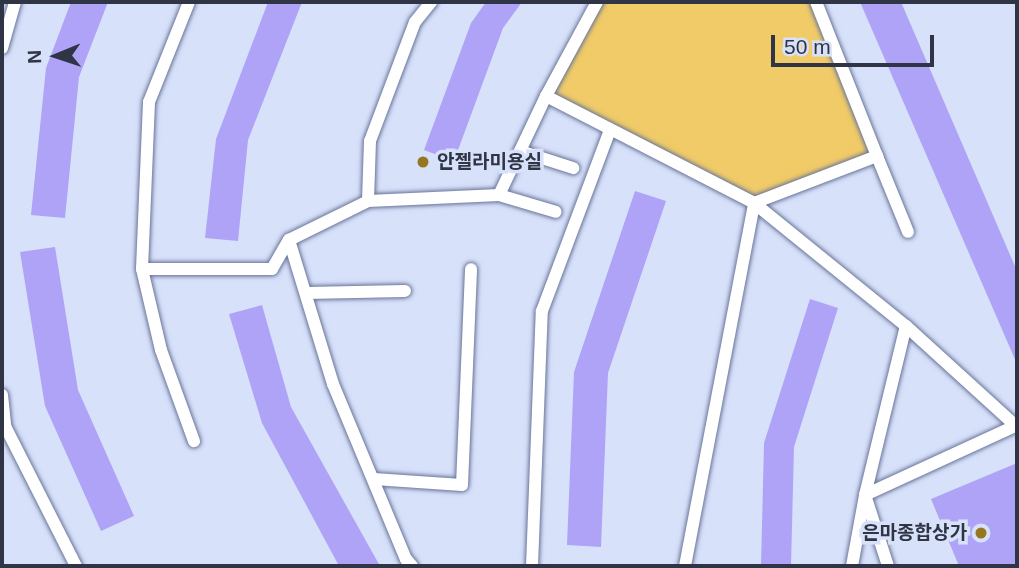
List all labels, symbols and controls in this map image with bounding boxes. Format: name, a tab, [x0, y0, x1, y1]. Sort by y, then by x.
north arrow	[21, 21, 91, 91]
scale bar	[774, 21, 937, 65]
text: 50 m	[784, 35, 831, 58]
text: N	[24, 50, 45, 64]
place label: 안젤라미용실	[437, 151, 542, 173]
marker: 안젤라미용실	[415, 154, 431, 170]
place label: 은마종합상가	[862, 522, 967, 544]
marker: 은마종합상가	[973, 525, 989, 541]

